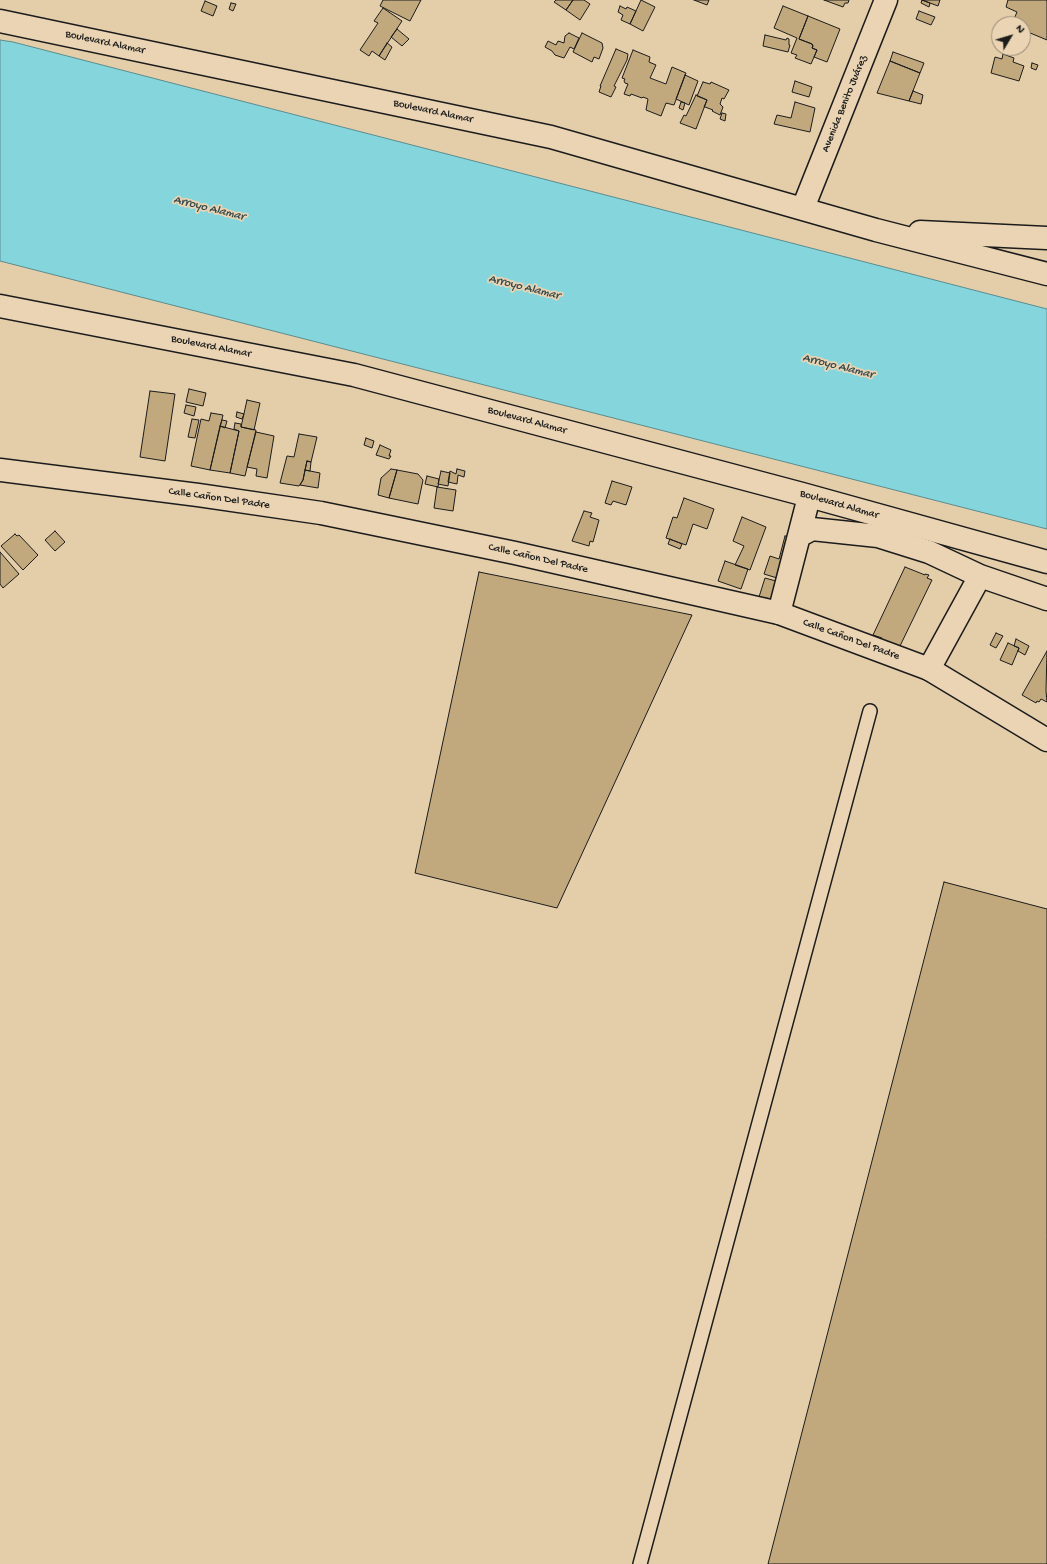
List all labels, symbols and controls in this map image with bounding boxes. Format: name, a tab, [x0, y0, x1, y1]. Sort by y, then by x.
north arrow	[991, 16, 1031, 56]
text: N	[1013, 23, 1027, 36]
street label: Boulevard Alamar	[64, 28, 146, 58]
street label: Avenida Benito Juárez	[820, 54, 870, 154]
street label: Boulevard Alamar	[392, 97, 474, 127]
water label: Arroyo Alamar	[172, 193, 246, 225]
water label: Arroyo Alamar	[487, 272, 561, 304]
street label: Boulevard Alamar	[170, 333, 252, 361]
water label: Arroyo Alamar	[801, 351, 875, 383]
street label: Boulevard Alamar	[486, 404, 568, 438]
street label: Calle Cañon Del Padre	[168, 485, 270, 513]
street label: Boulevard Alamar	[798, 487, 880, 523]
street label: Calle Cañon Del Padre	[487, 541, 589, 577]
street label: Calle Cañon Del Padre	[801, 616, 901, 664]

